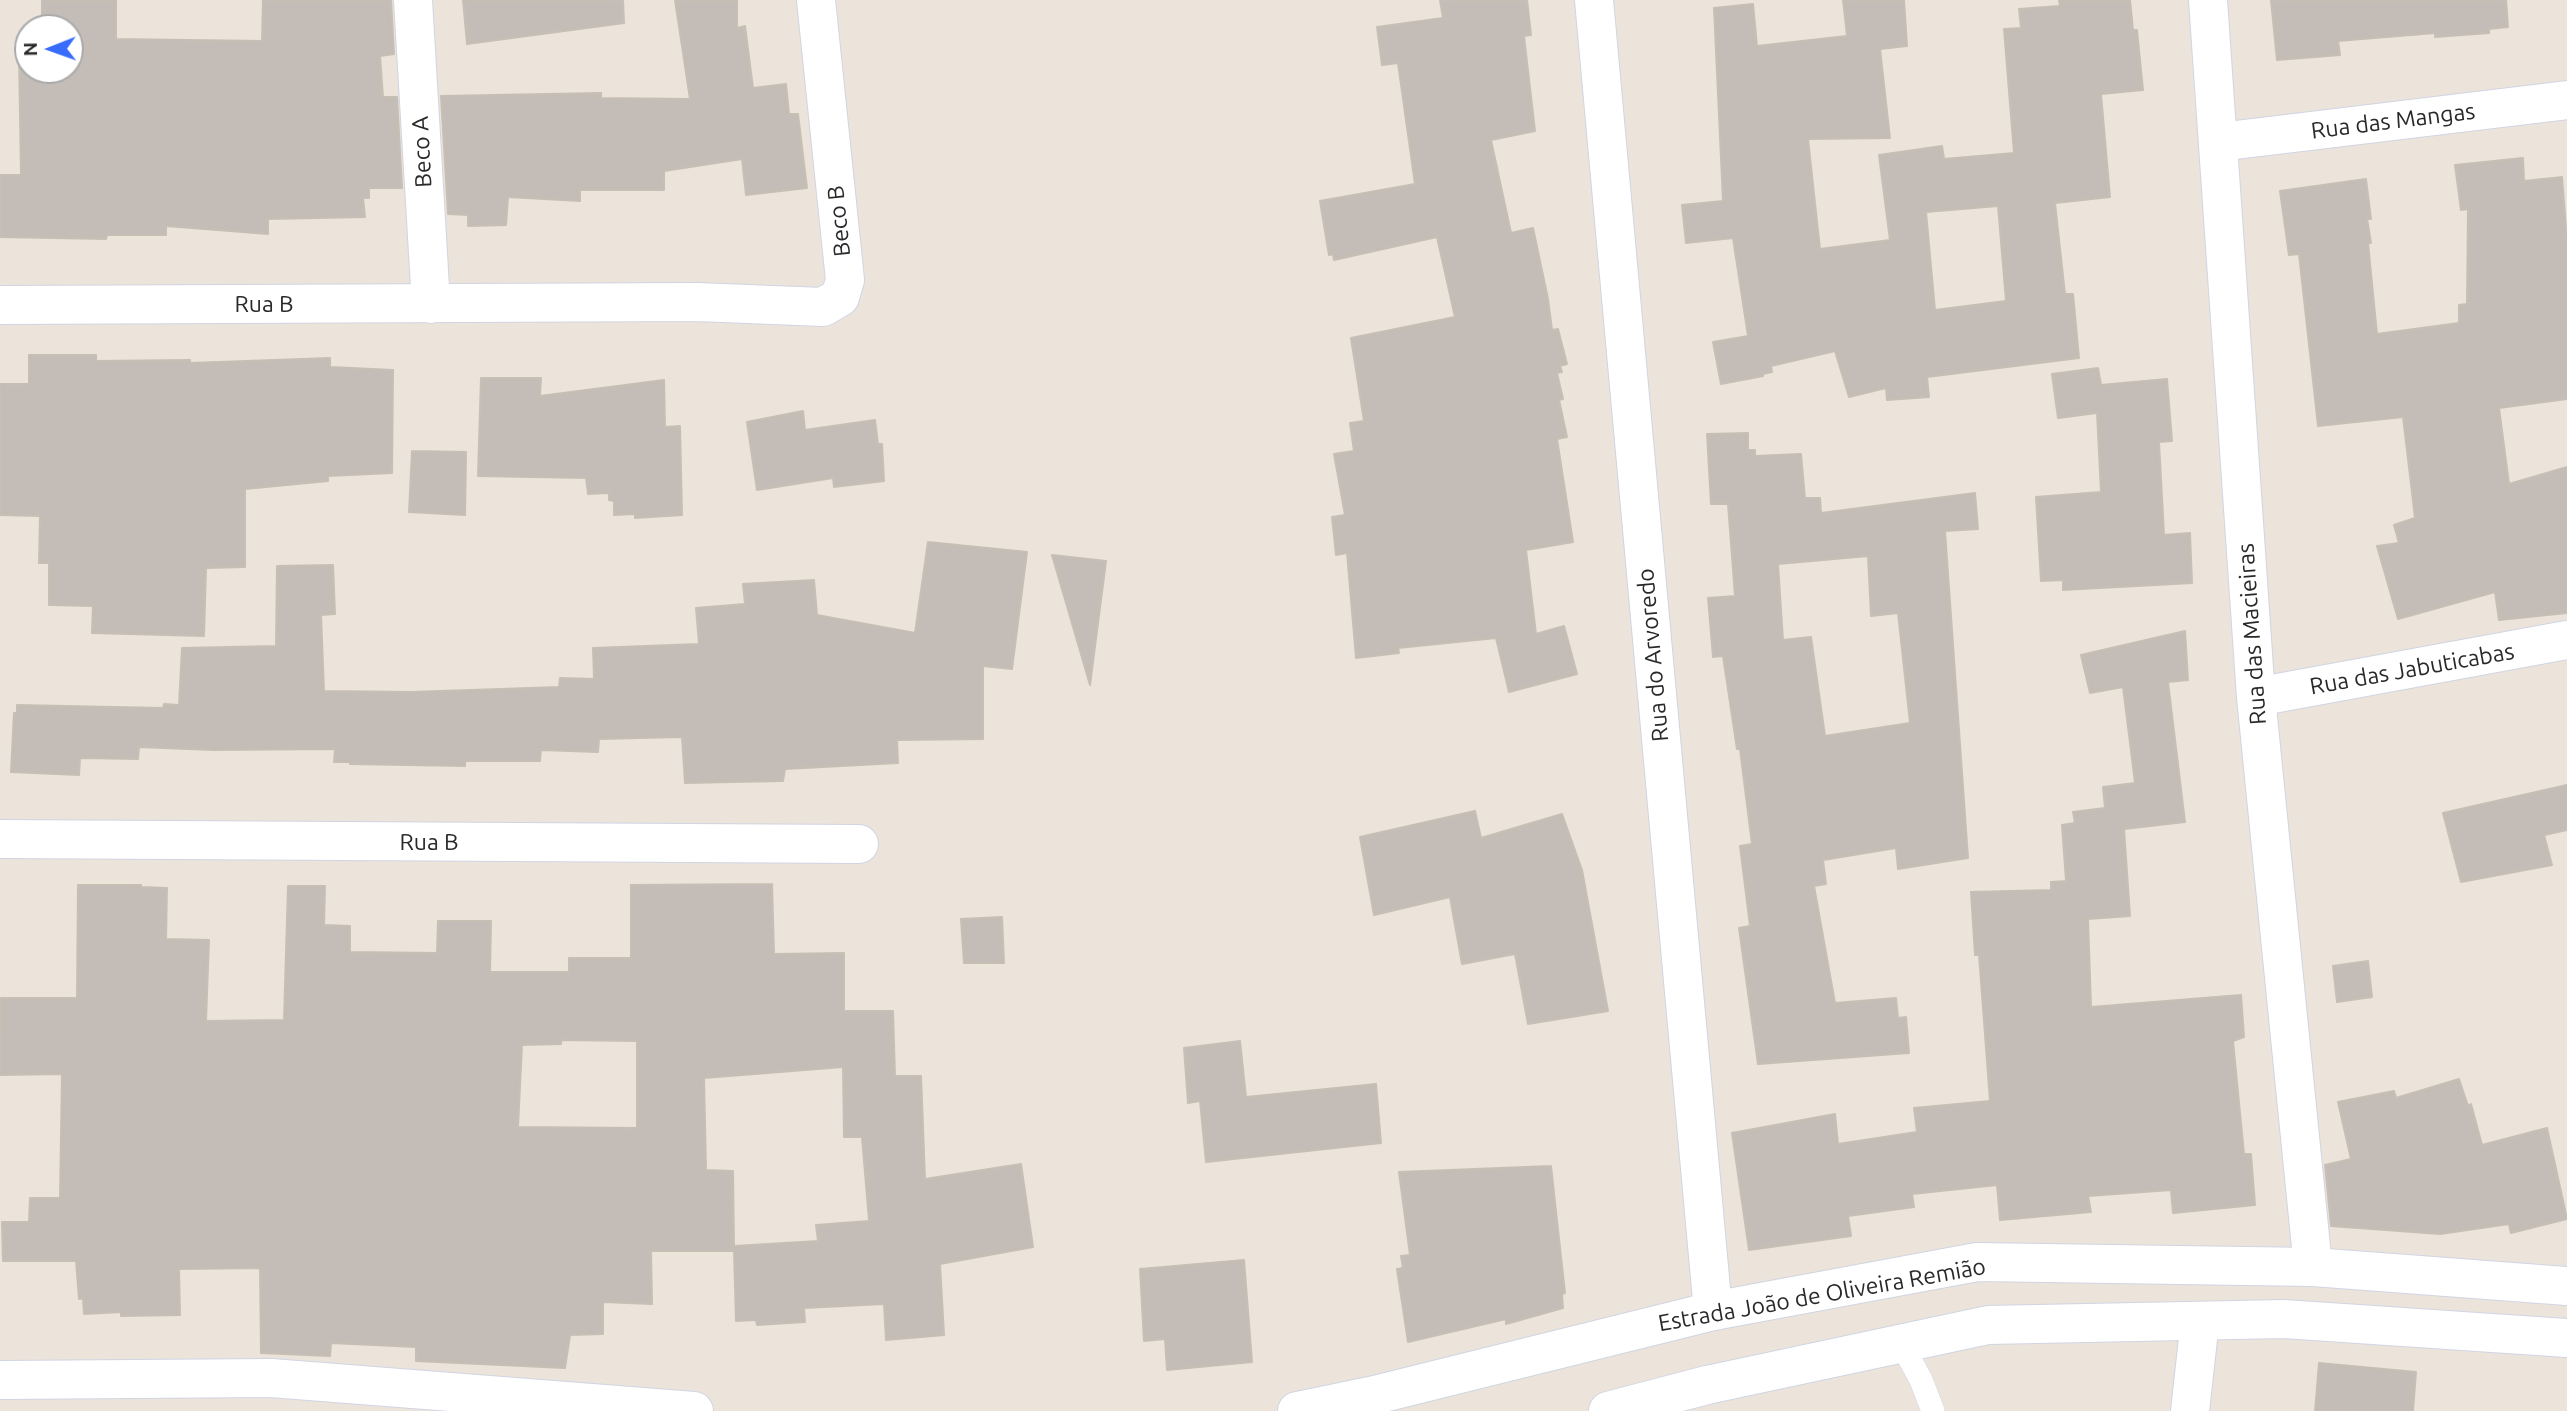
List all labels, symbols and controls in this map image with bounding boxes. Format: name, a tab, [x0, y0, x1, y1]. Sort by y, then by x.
north arrow	[14, 14, 84, 84]
text: N	[19, 42, 41, 57]
street label: Rua das Mangas	[2309, 97, 2477, 145]
street label: Beco A	[406, 116, 438, 188]
street label: Beco B	[822, 184, 856, 258]
street label: Rua B	[234, 290, 294, 318]
street label: Rua das Macieiras	[2232, 542, 2272, 726]
street label: Rua do Arvoredo	[1632, 567, 1674, 743]
street label: Rua das Jabuticabas	[2308, 637, 2516, 701]
street label: Rua B	[399, 828, 459, 856]
street label: Estrada João de Oliveira Remião	[1656, 1253, 1988, 1337]

